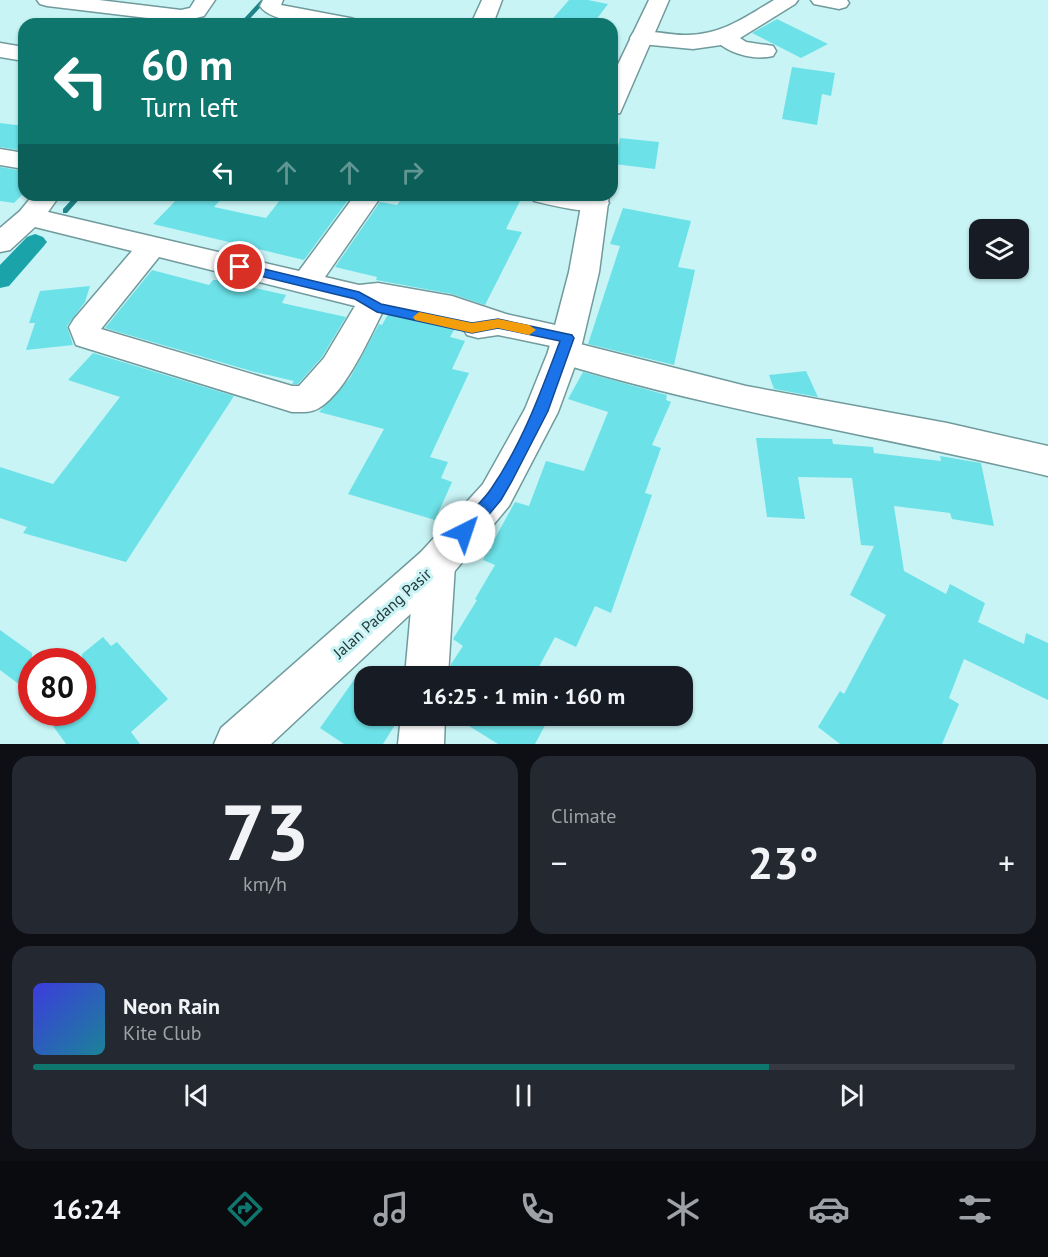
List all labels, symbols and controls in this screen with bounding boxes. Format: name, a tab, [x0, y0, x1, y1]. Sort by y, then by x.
text: 60 m	[141, 37, 233, 92]
icon: left	[42, 42, 120, 120]
text: Turn left	[141, 90, 238, 124]
icon: left	[207, 156, 240, 189]
icon: ahead	[270, 156, 303, 189]
icon: ahead	[333, 156, 366, 189]
icon: right	[396, 156, 429, 189]
map controls	[969, 219, 1029, 279]
button: layers	[969, 219, 1029, 279]
pin	[214, 241, 265, 292]
icon: arrive	[223, 250, 256, 283]
position arrow	[432, 500, 496, 564]
street label: Jalan Padang Pasir	[328, 563, 436, 663]
speed limit sign: 80	[18, 648, 96, 726]
text: 16:25 · 1 min · 160 m	[422, 682, 625, 710]
text: 73	[221, 781, 309, 882]
text: Climate	[551, 803, 617, 829]
text: 23°	[748, 833, 818, 891]
text: −	[551, 841, 568, 884]
text: +	[998, 841, 1015, 884]
text: km/h	[243, 871, 287, 897]
text: Neon Rain	[123, 992, 220, 1020]
text: Kite Club	[123, 1020, 201, 1046]
icon: previous	[180, 1079, 213, 1112]
icon: pause	[507, 1079, 540, 1112]
icon: next	[835, 1079, 868, 1112]
icon: directions	[224, 1188, 266, 1230]
icon: music	[370, 1188, 412, 1230]
icon: phone	[516, 1188, 558, 1230]
icon: climate	[662, 1188, 704, 1230]
icon: car	[808, 1188, 850, 1230]
icon: filters	[954, 1188, 996, 1230]
text: 16:24	[52, 1192, 120, 1226]

